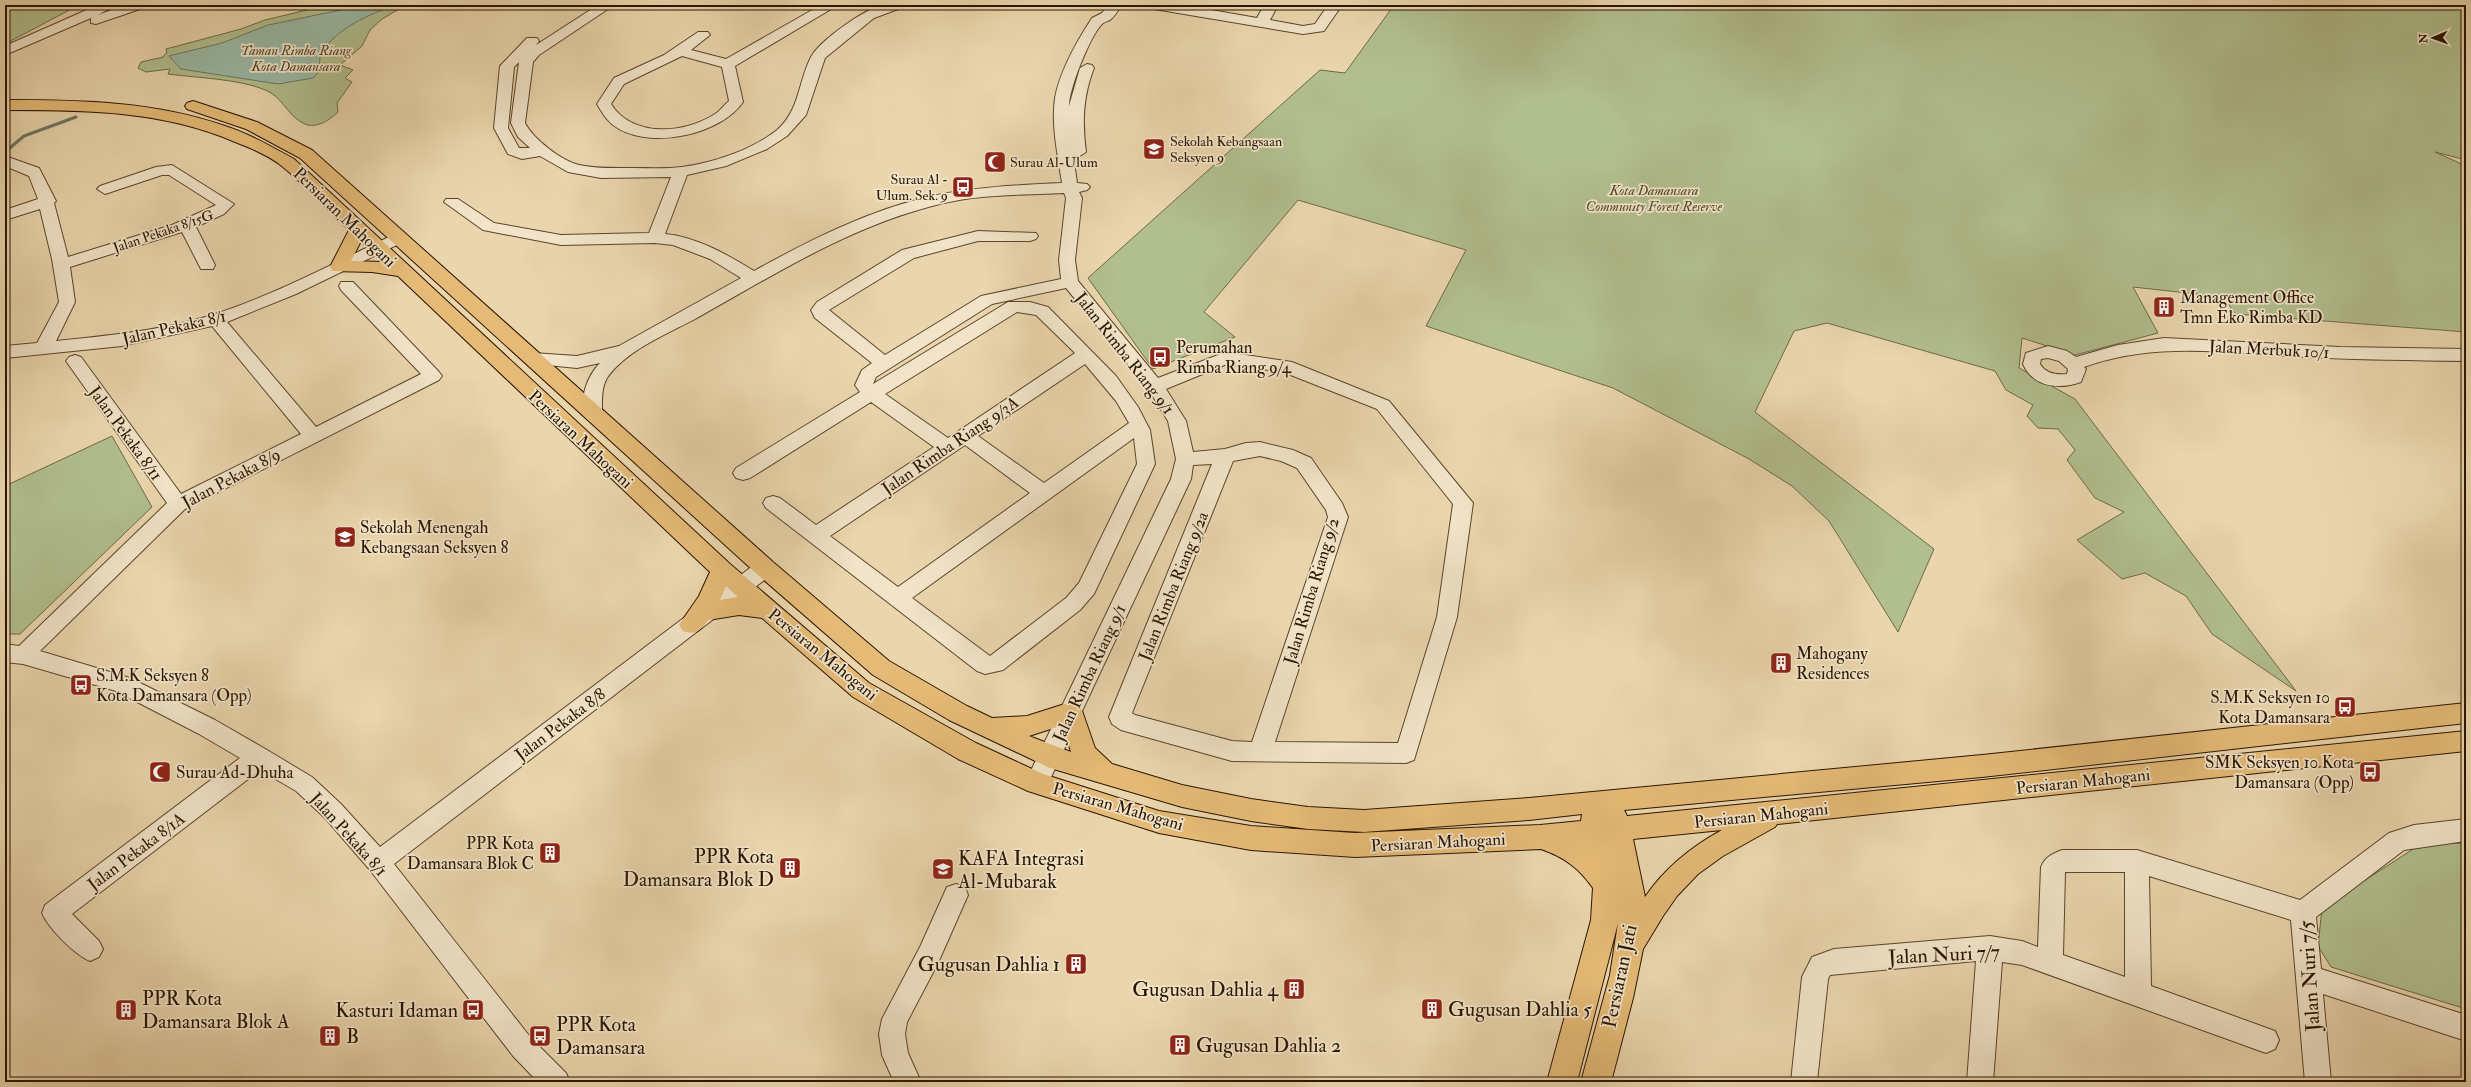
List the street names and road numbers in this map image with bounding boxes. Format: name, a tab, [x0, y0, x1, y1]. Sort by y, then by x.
street label: Persiaran Mahogani	[289, 163, 401, 272]
street label: Jalan Pekaka 8/15G	[110, 206, 216, 257]
street label: Jalan Rimba Riang 9/1	[1069, 287, 1179, 419]
street label: Jalan Pekaka 8/1	[119, 305, 228, 351]
street label: Jalan Merbuk 10/1	[2207, 336, 2330, 364]
street label: Jalan Pekaka 8/11	[83, 381, 167, 485]
street label: Persiaran Mahogani	[524, 386, 638, 493]
street label: Jalan Rimba Riang 9/3A	[877, 392, 1024, 500]
street label: Jalan Pekaka 8/9	[178, 444, 285, 515]
street label: Jalan Rimba Riang 9/2a	[1134, 508, 1214, 665]
street label: Jalan Rimba Riang 9/2	[1279, 515, 1345, 668]
street label: Jalan Rimba Riang 9/1	[1048, 601, 1131, 747]
street label: Persiaran Mahogani	[764, 604, 882, 705]
street label: Jalan Pekaka 8/8	[510, 684, 610, 767]
street label: Persiaran Mahogani	[2015, 764, 2152, 799]
street label: Persiaran Mahogani	[1050, 778, 1186, 835]
street label: Jalan Pekaka 8/1	[304, 787, 392, 881]
street label: Persiaran Mahogani	[1693, 798, 1830, 833]
street label: Jalan Pekaka 8/1A	[83, 808, 190, 896]
street label: Persiaran Mahogani	[1370, 828, 1506, 857]
street label: Jalan Nuri 7/5	[2293, 919, 2326, 1033]
street label: Persiaran Jati	[1596, 922, 1643, 1030]
street label: Jalan Nuri 7/7	[1887, 939, 2001, 970]

